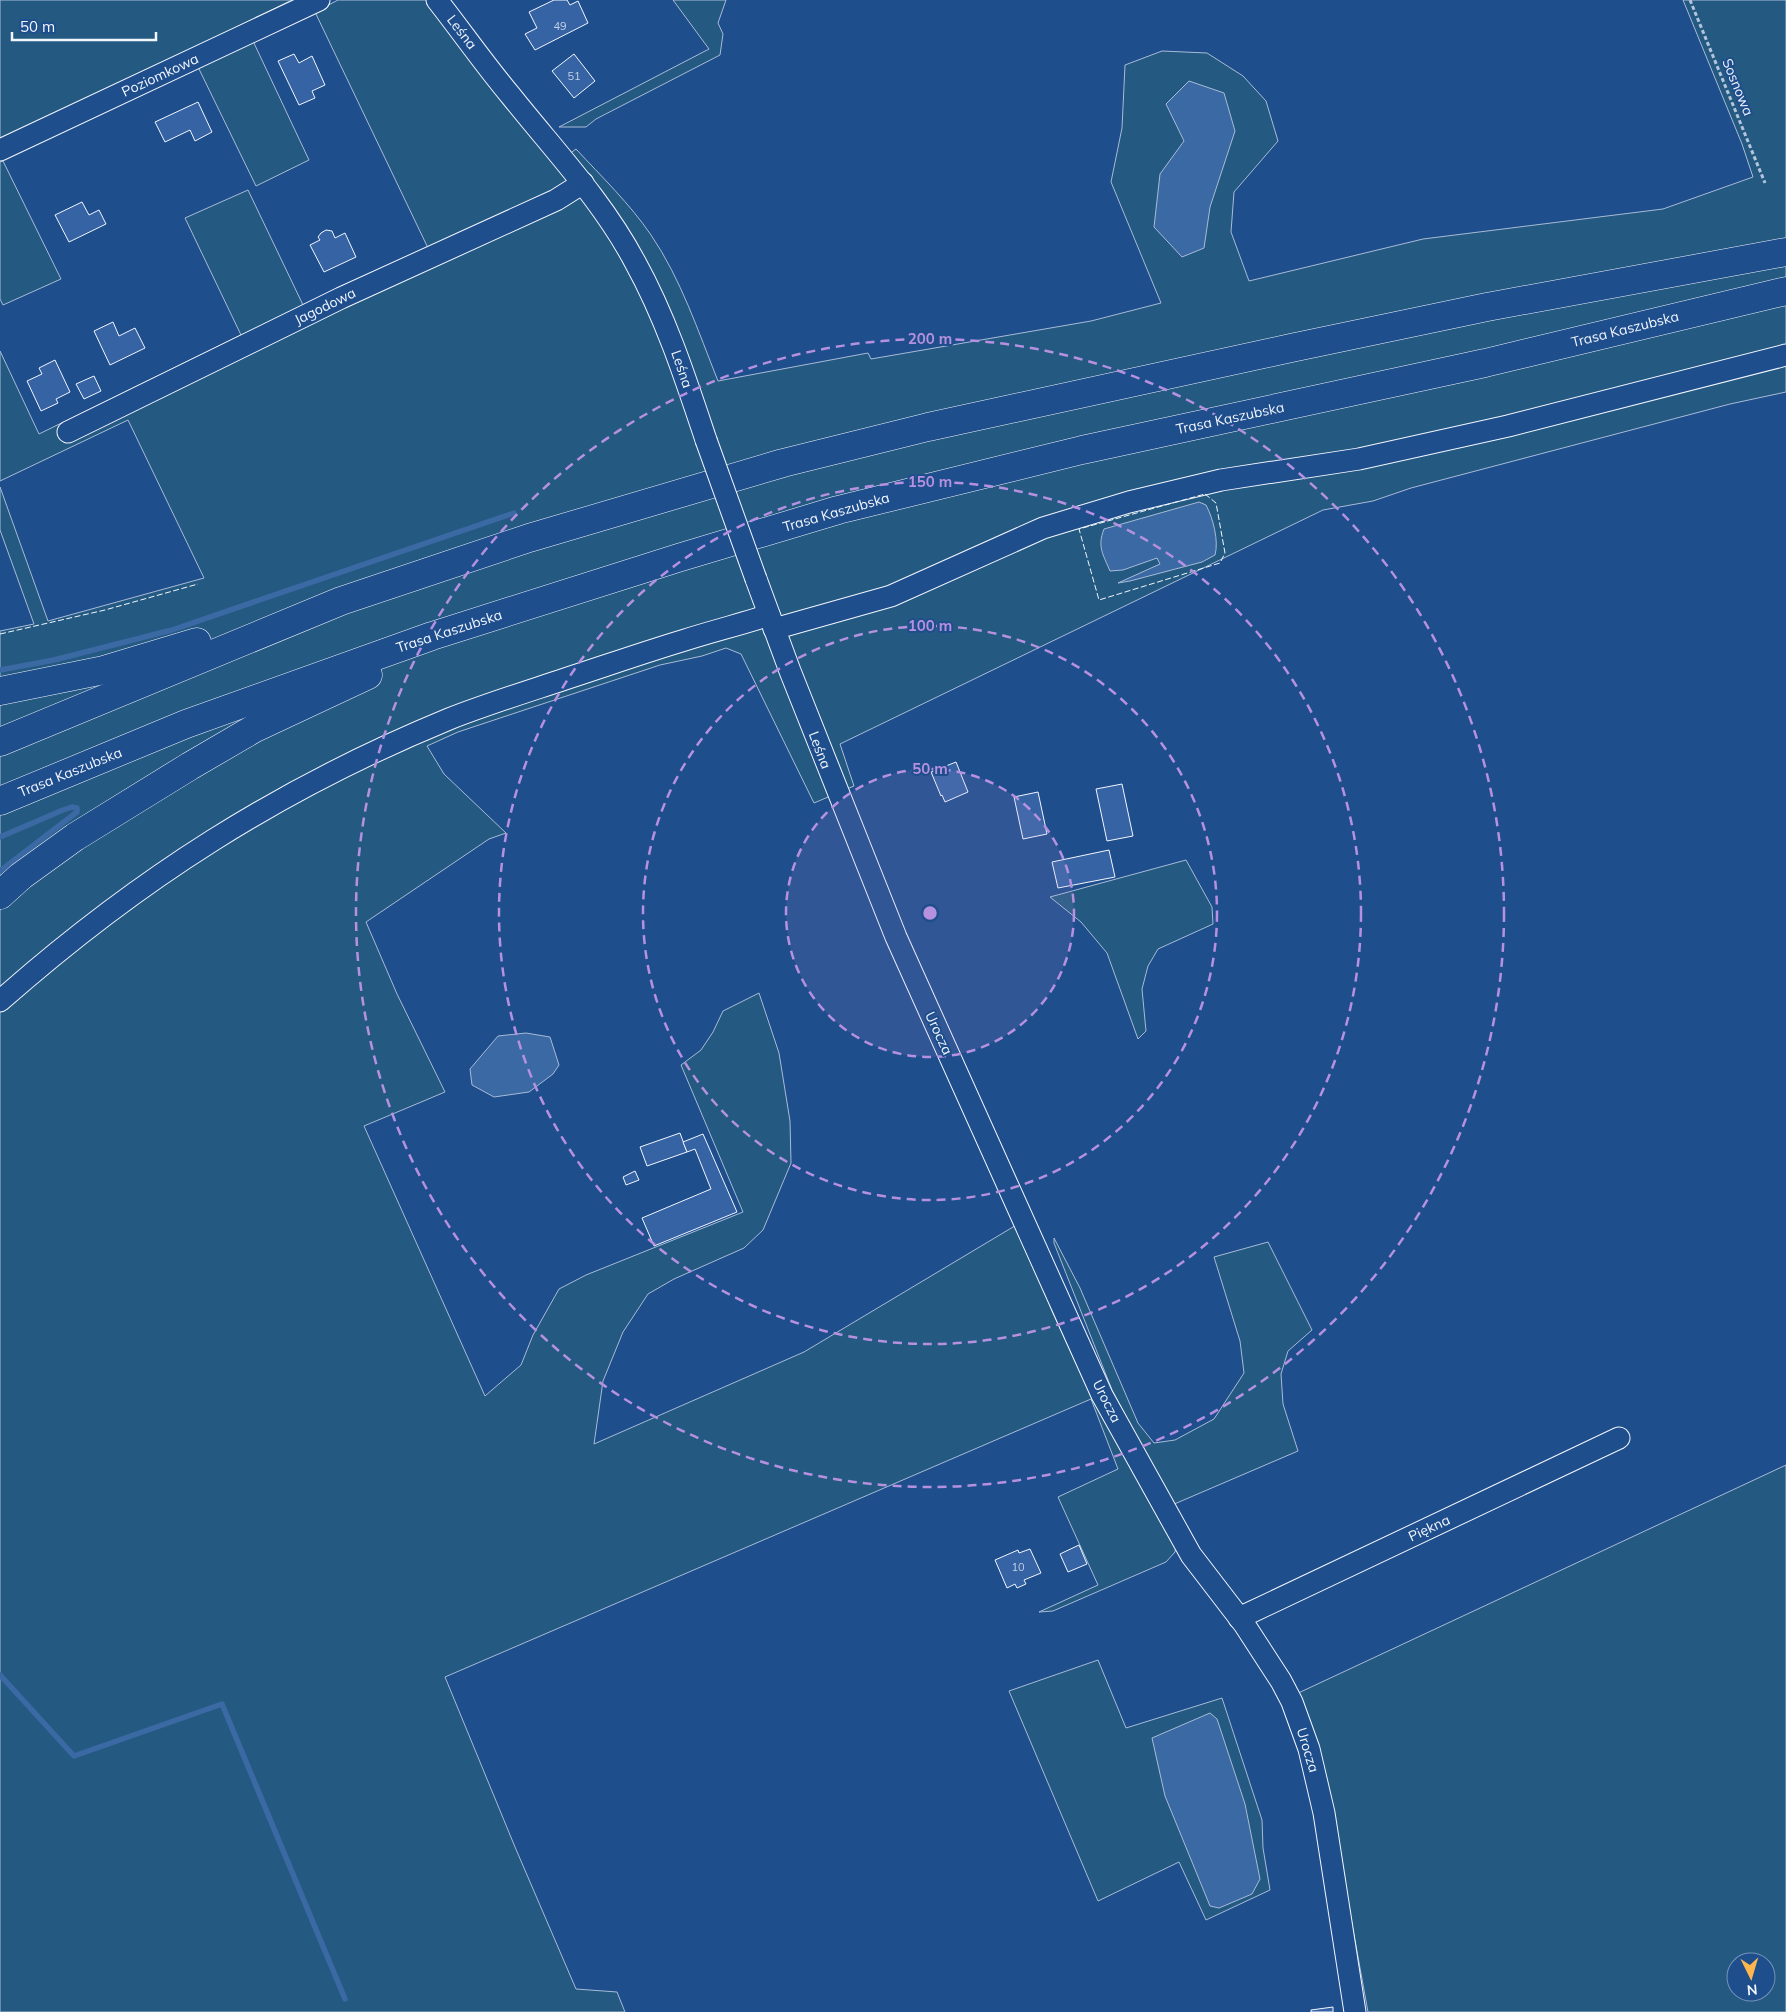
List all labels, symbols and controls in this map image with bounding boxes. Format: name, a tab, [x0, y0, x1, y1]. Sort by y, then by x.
scale bar	[12, 10, 156, 42]
street label: Leśna	[443, 11, 481, 53]
text: 50 m	[20, 17, 55, 36]
house number: 49	[553, 19, 567, 33]
street label: Poziomkowa	[119, 49, 201, 101]
street label: Sosnowa	[1718, 56, 1758, 118]
house number: 51	[567, 69, 581, 83]
street label: Jagodowa	[291, 283, 359, 329]
street label: Trasa Kaszubska	[1569, 307, 1681, 351]
text: 200 m	[908, 329, 952, 348]
street label: Leśna	[667, 348, 697, 390]
street label: Trasa Kaszubska	[1174, 398, 1286, 438]
text: 150 m	[908, 472, 952, 491]
street label: Trasa Kaszubska	[781, 488, 891, 536]
street label: Trasa Kaszubska	[394, 605, 504, 657]
text: 100 m	[908, 616, 952, 635]
street label: Leśna	[805, 729, 835, 771]
street label: Trasa Kaszubska	[16, 743, 124, 801]
text: 50 m	[912, 759, 948, 778]
centre of rings	[921, 904, 939, 922]
street label: Urocza	[921, 1008, 957, 1058]
street label: Urocza	[1089, 1377, 1125, 1425]
street label: Piękna	[1405, 1511, 1453, 1545]
house number: 10	[1011, 1560, 1025, 1574]
street label: Urocza	[1293, 1726, 1323, 1774]
north arrow	[1726, 1952, 1776, 2002]
text: N	[1746, 1981, 1758, 1999]

